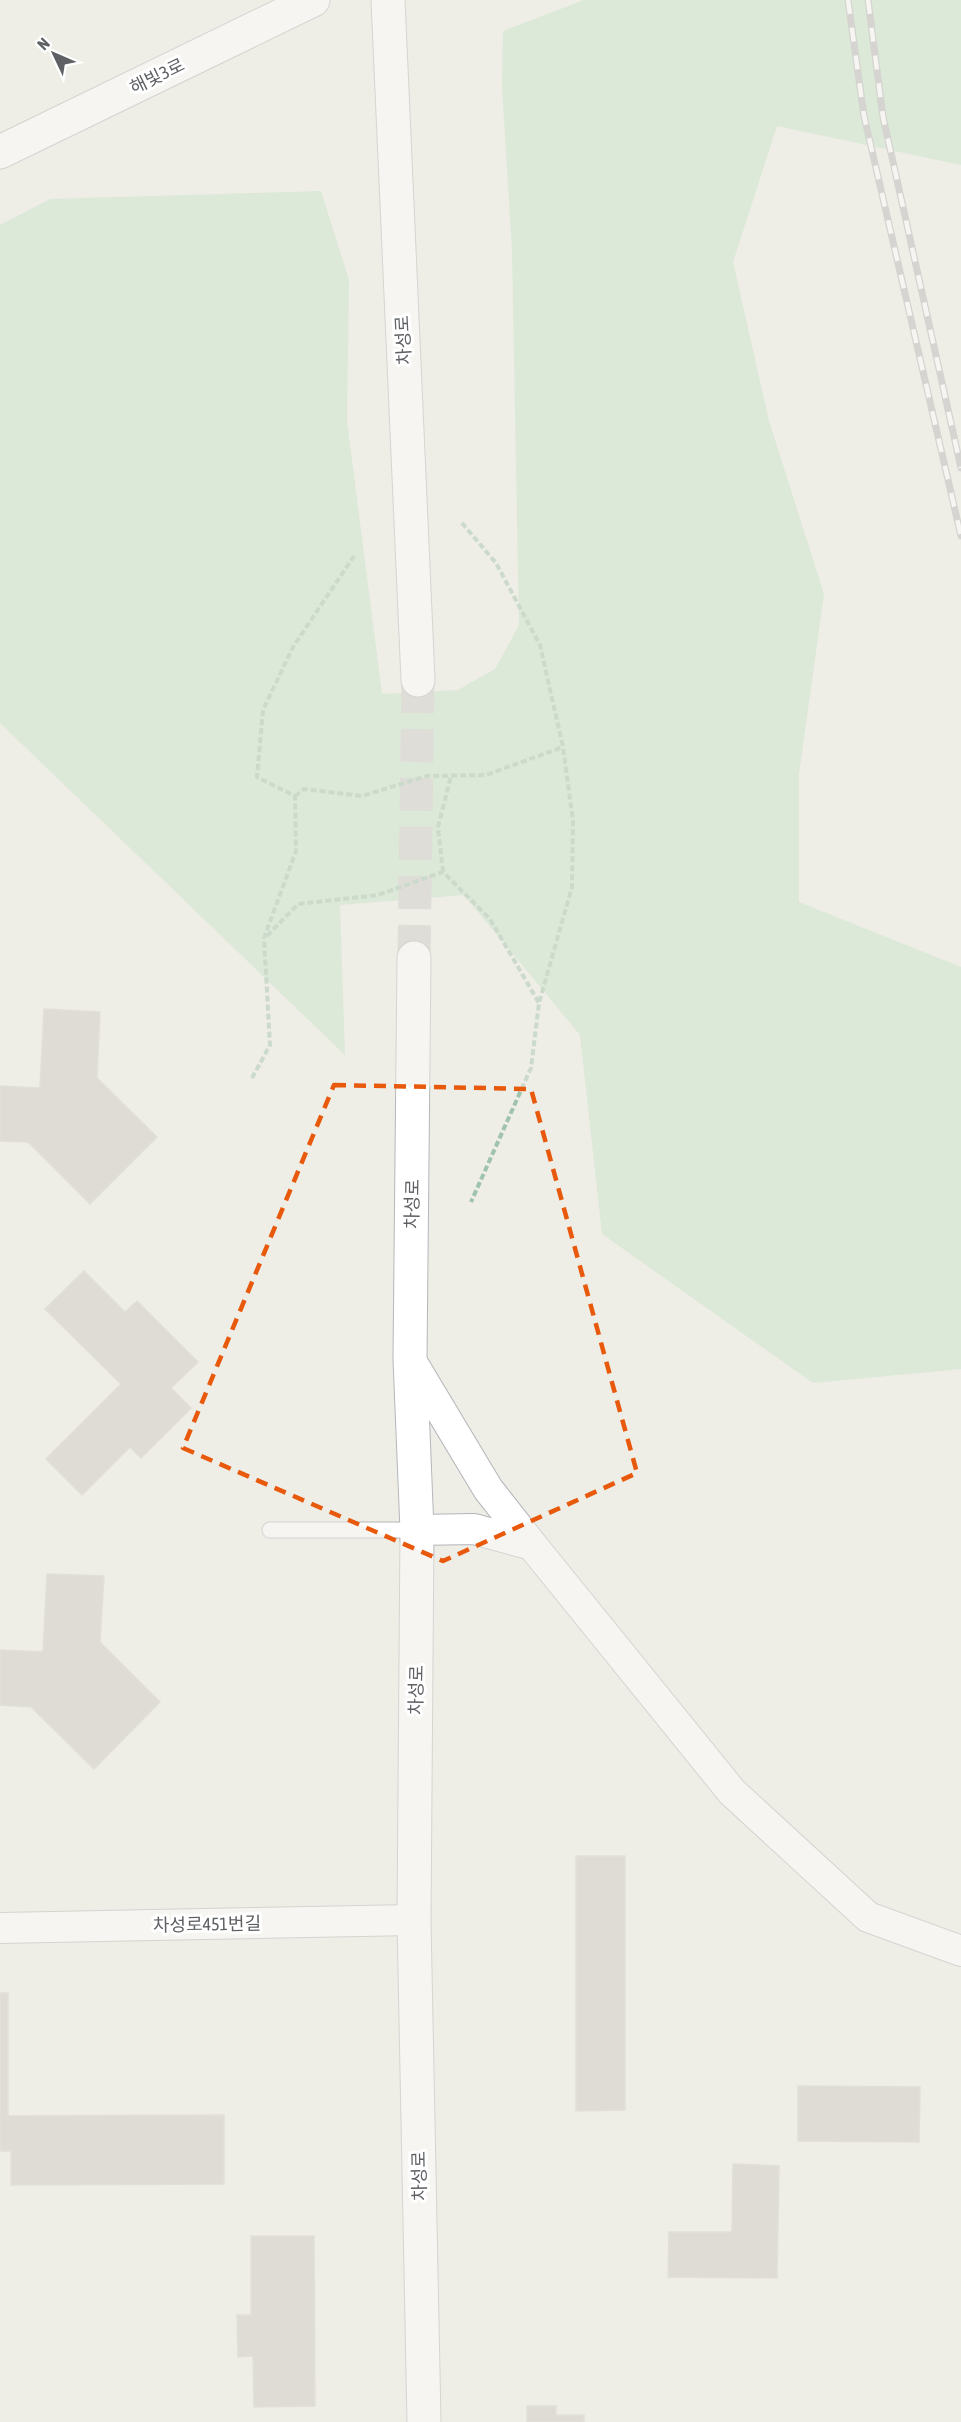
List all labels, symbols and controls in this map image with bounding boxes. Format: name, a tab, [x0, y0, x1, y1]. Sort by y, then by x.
north arrow	[24, 24, 84, 84]
text: N	[33, 34, 53, 53]
street label: 해빛3로	[126, 54, 188, 98]
street label: 차성로	[391, 315, 415, 365]
street label: 차성로	[401, 1179, 423, 1229]
street label: 차성로	[405, 1665, 427, 1715]
street label: 차성로451번길	[153, 1913, 261, 1935]
street label: 차성로	[408, 2151, 430, 2201]

